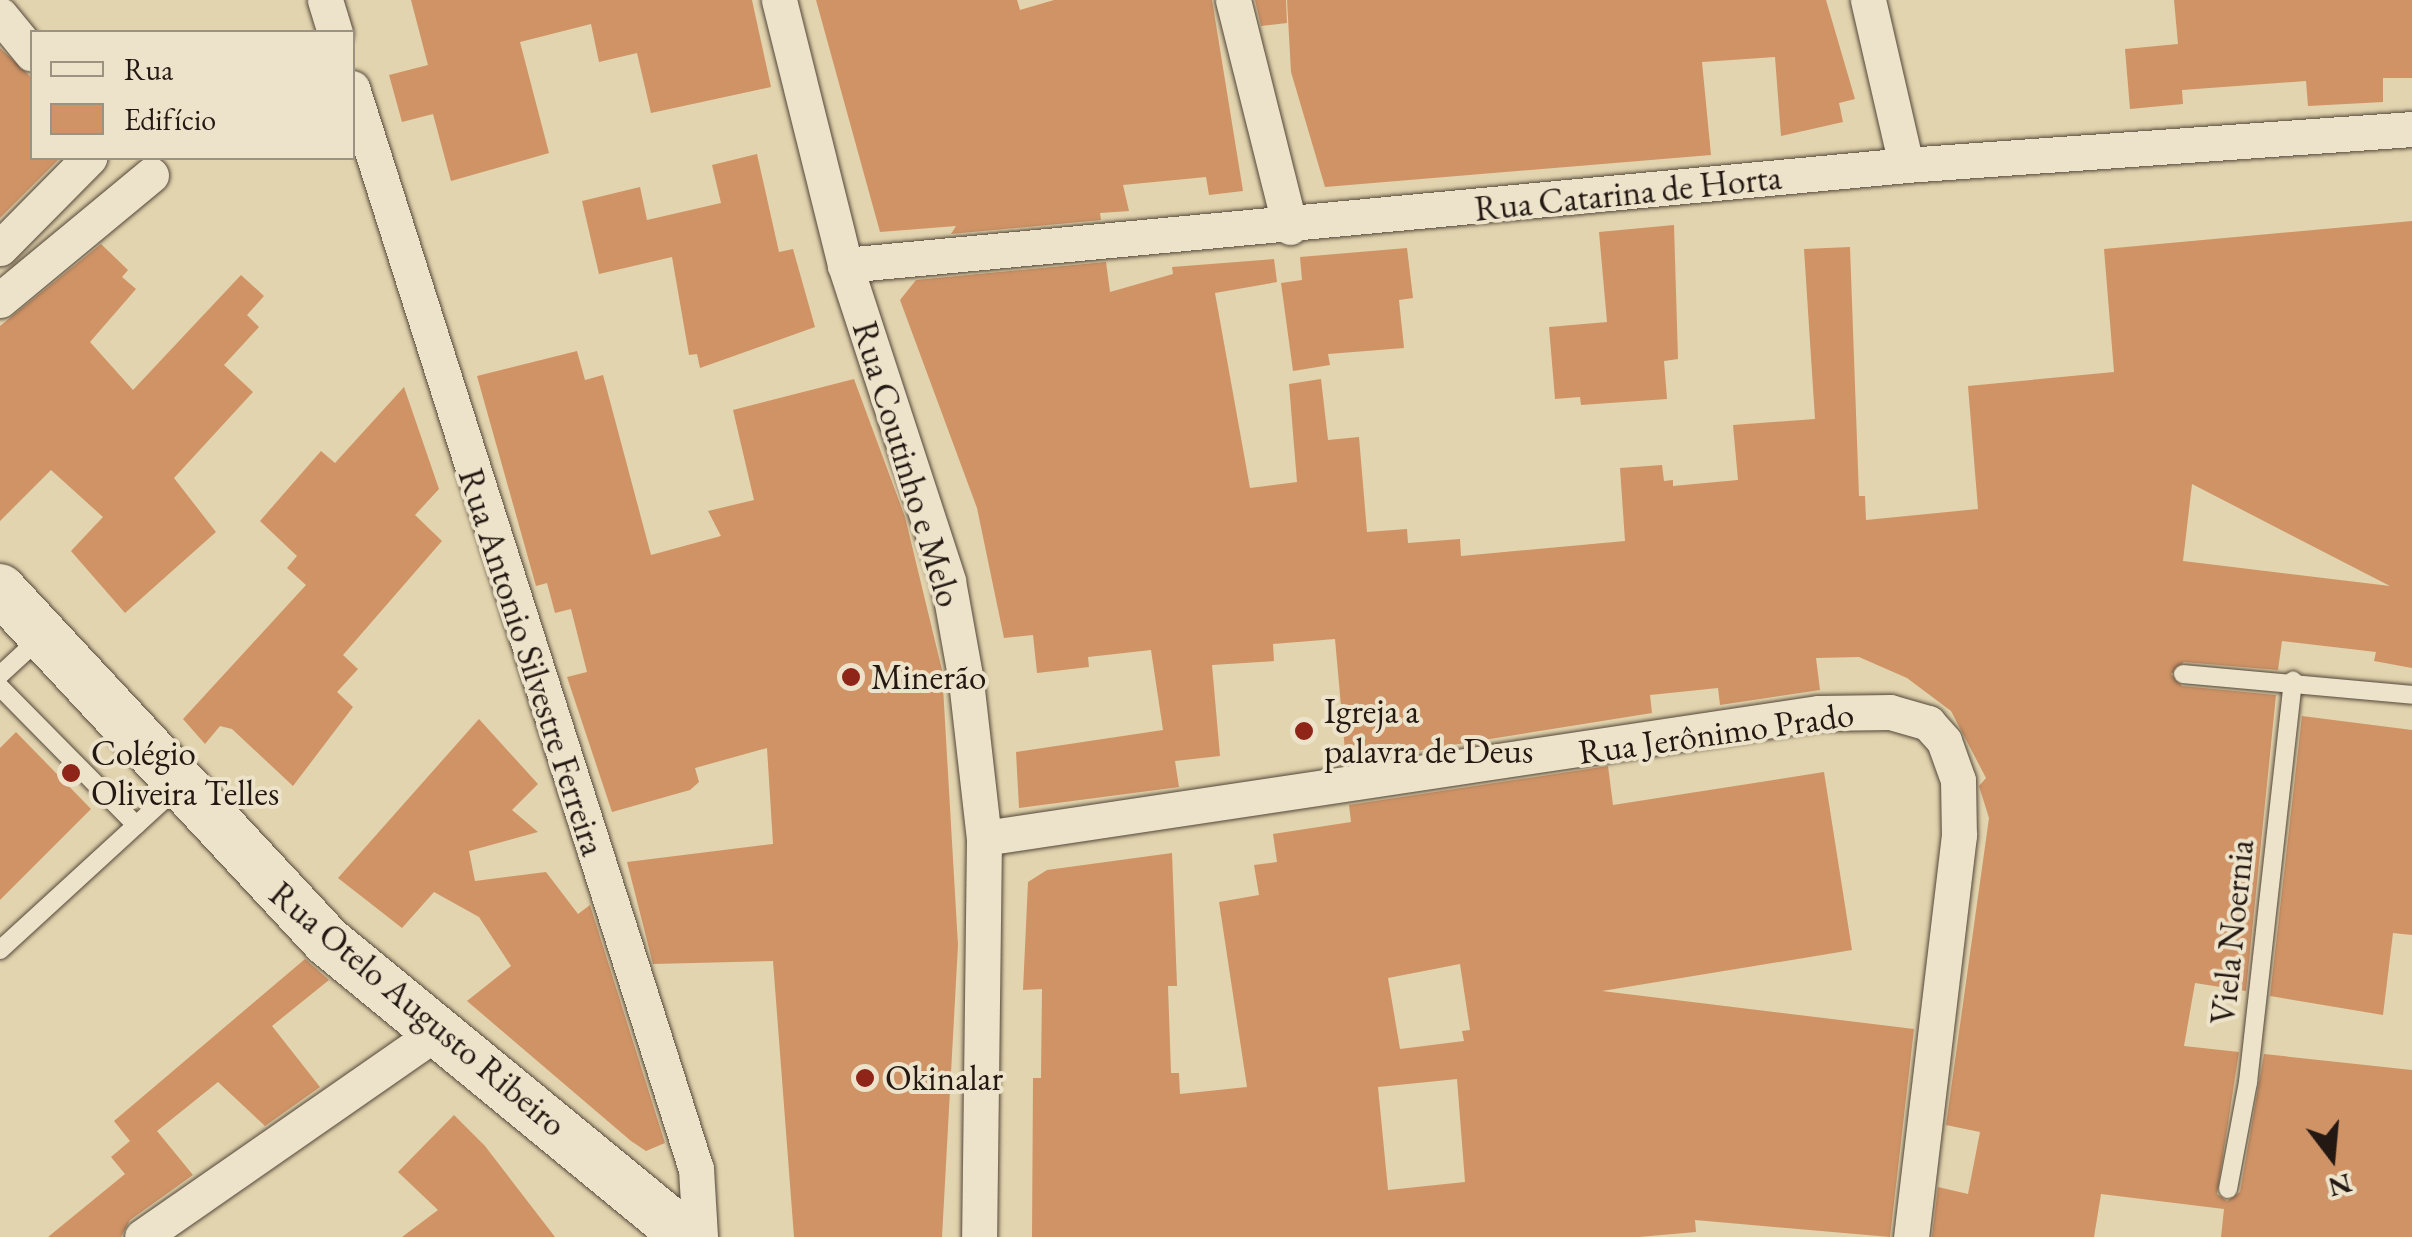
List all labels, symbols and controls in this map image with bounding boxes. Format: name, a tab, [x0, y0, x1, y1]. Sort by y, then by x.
legend	[30, 30, 355, 160]
text: Rua	[124, 50, 173, 89]
text: Edifício	[124, 100, 216, 139]
street label: Rua Catarina de Horta	[1472, 156, 1784, 230]
street label: Rua Coutinho e Melo	[844, 316, 970, 612]
street label: Rua Antonio Silvestre Ferreira	[450, 463, 614, 861]
place label: Minerão	[871, 656, 986, 698]
marker: Minerão	[840, 666, 862, 688]
place label: Igreja a palavra de Deus	[1324, 690, 1533, 772]
street label: Rua Jerônimo Prado	[1576, 693, 1856, 773]
marker: Igreja a palavra de Deus	[1293, 720, 1315, 742]
place label: Colégio Oliveira Telles	[91, 732, 279, 814]
marker: Colégio Oliveira Telles	[60, 762, 82, 784]
street label: Viela Noernia	[2201, 837, 2263, 1027]
street label: Rua Otelo Augusto Ribeiro	[261, 873, 575, 1145]
place label: Okinalar	[885, 1057, 1003, 1099]
marker: Okinalar	[854, 1067, 876, 1089]
north arrow	[2282, 1107, 2382, 1207]
text: N	[2324, 1165, 2356, 1206]

